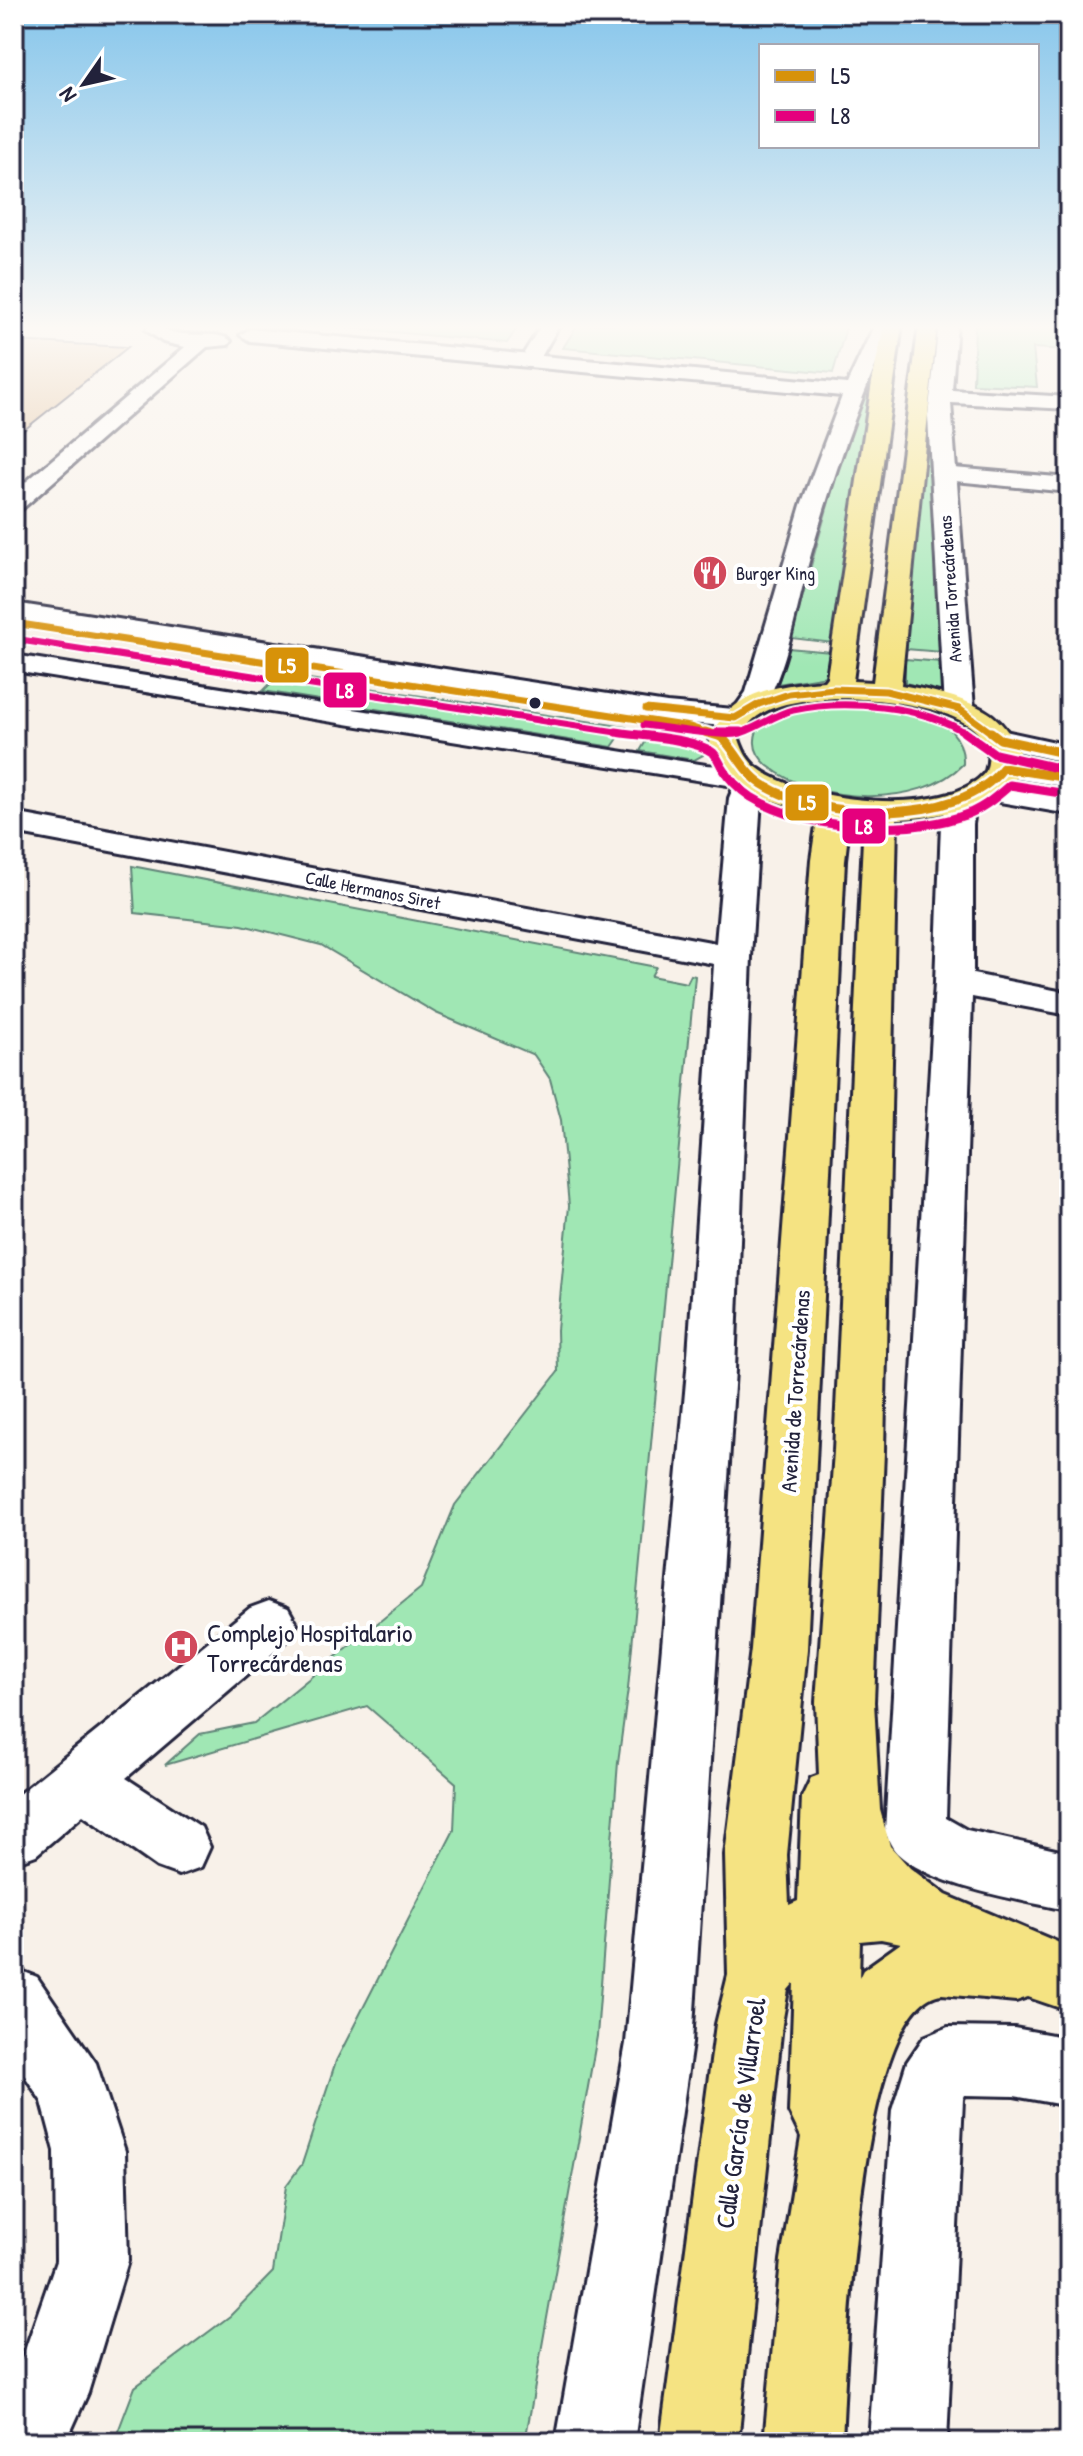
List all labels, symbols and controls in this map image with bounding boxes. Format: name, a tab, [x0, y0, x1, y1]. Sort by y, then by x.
north arrow	[44, 44, 124, 124]
legend	[759, 44, 1039, 148]
text: L5	[831, 59, 850, 91]
text: N	[52, 82, 83, 108]
text: L8	[831, 99, 850, 131]
street label: Avenida Torrecárdenas	[932, 514, 968, 663]
restaurant icon: Burger King	[691, 554, 729, 592]
place label: Burger King	[736, 561, 815, 586]
line badge: L5	[264, 646, 310, 684]
text: L5	[278, 650, 296, 680]
line badge: L8	[322, 671, 368, 709]
text: L8	[336, 675, 354, 705]
unlabelled marker	[527, 695, 543, 711]
line badge: L5	[784, 783, 830, 822]
text: L5	[798, 787, 816, 817]
line badge: L8	[841, 807, 887, 845]
text: L8	[855, 811, 873, 841]
street label: Calle Hermanos Siret	[303, 865, 443, 915]
street label: Avenida de Torrecárdenas	[773, 1289, 817, 1493]
place label: Complejo Hospitalario Torrecárdenas	[207, 1615, 413, 1680]
hospital icon: Complejo Hospitalario Torrecárdenas	[162, 1628, 200, 1666]
street label: Calle García de Villarroel	[706, 1995, 774, 2231]

